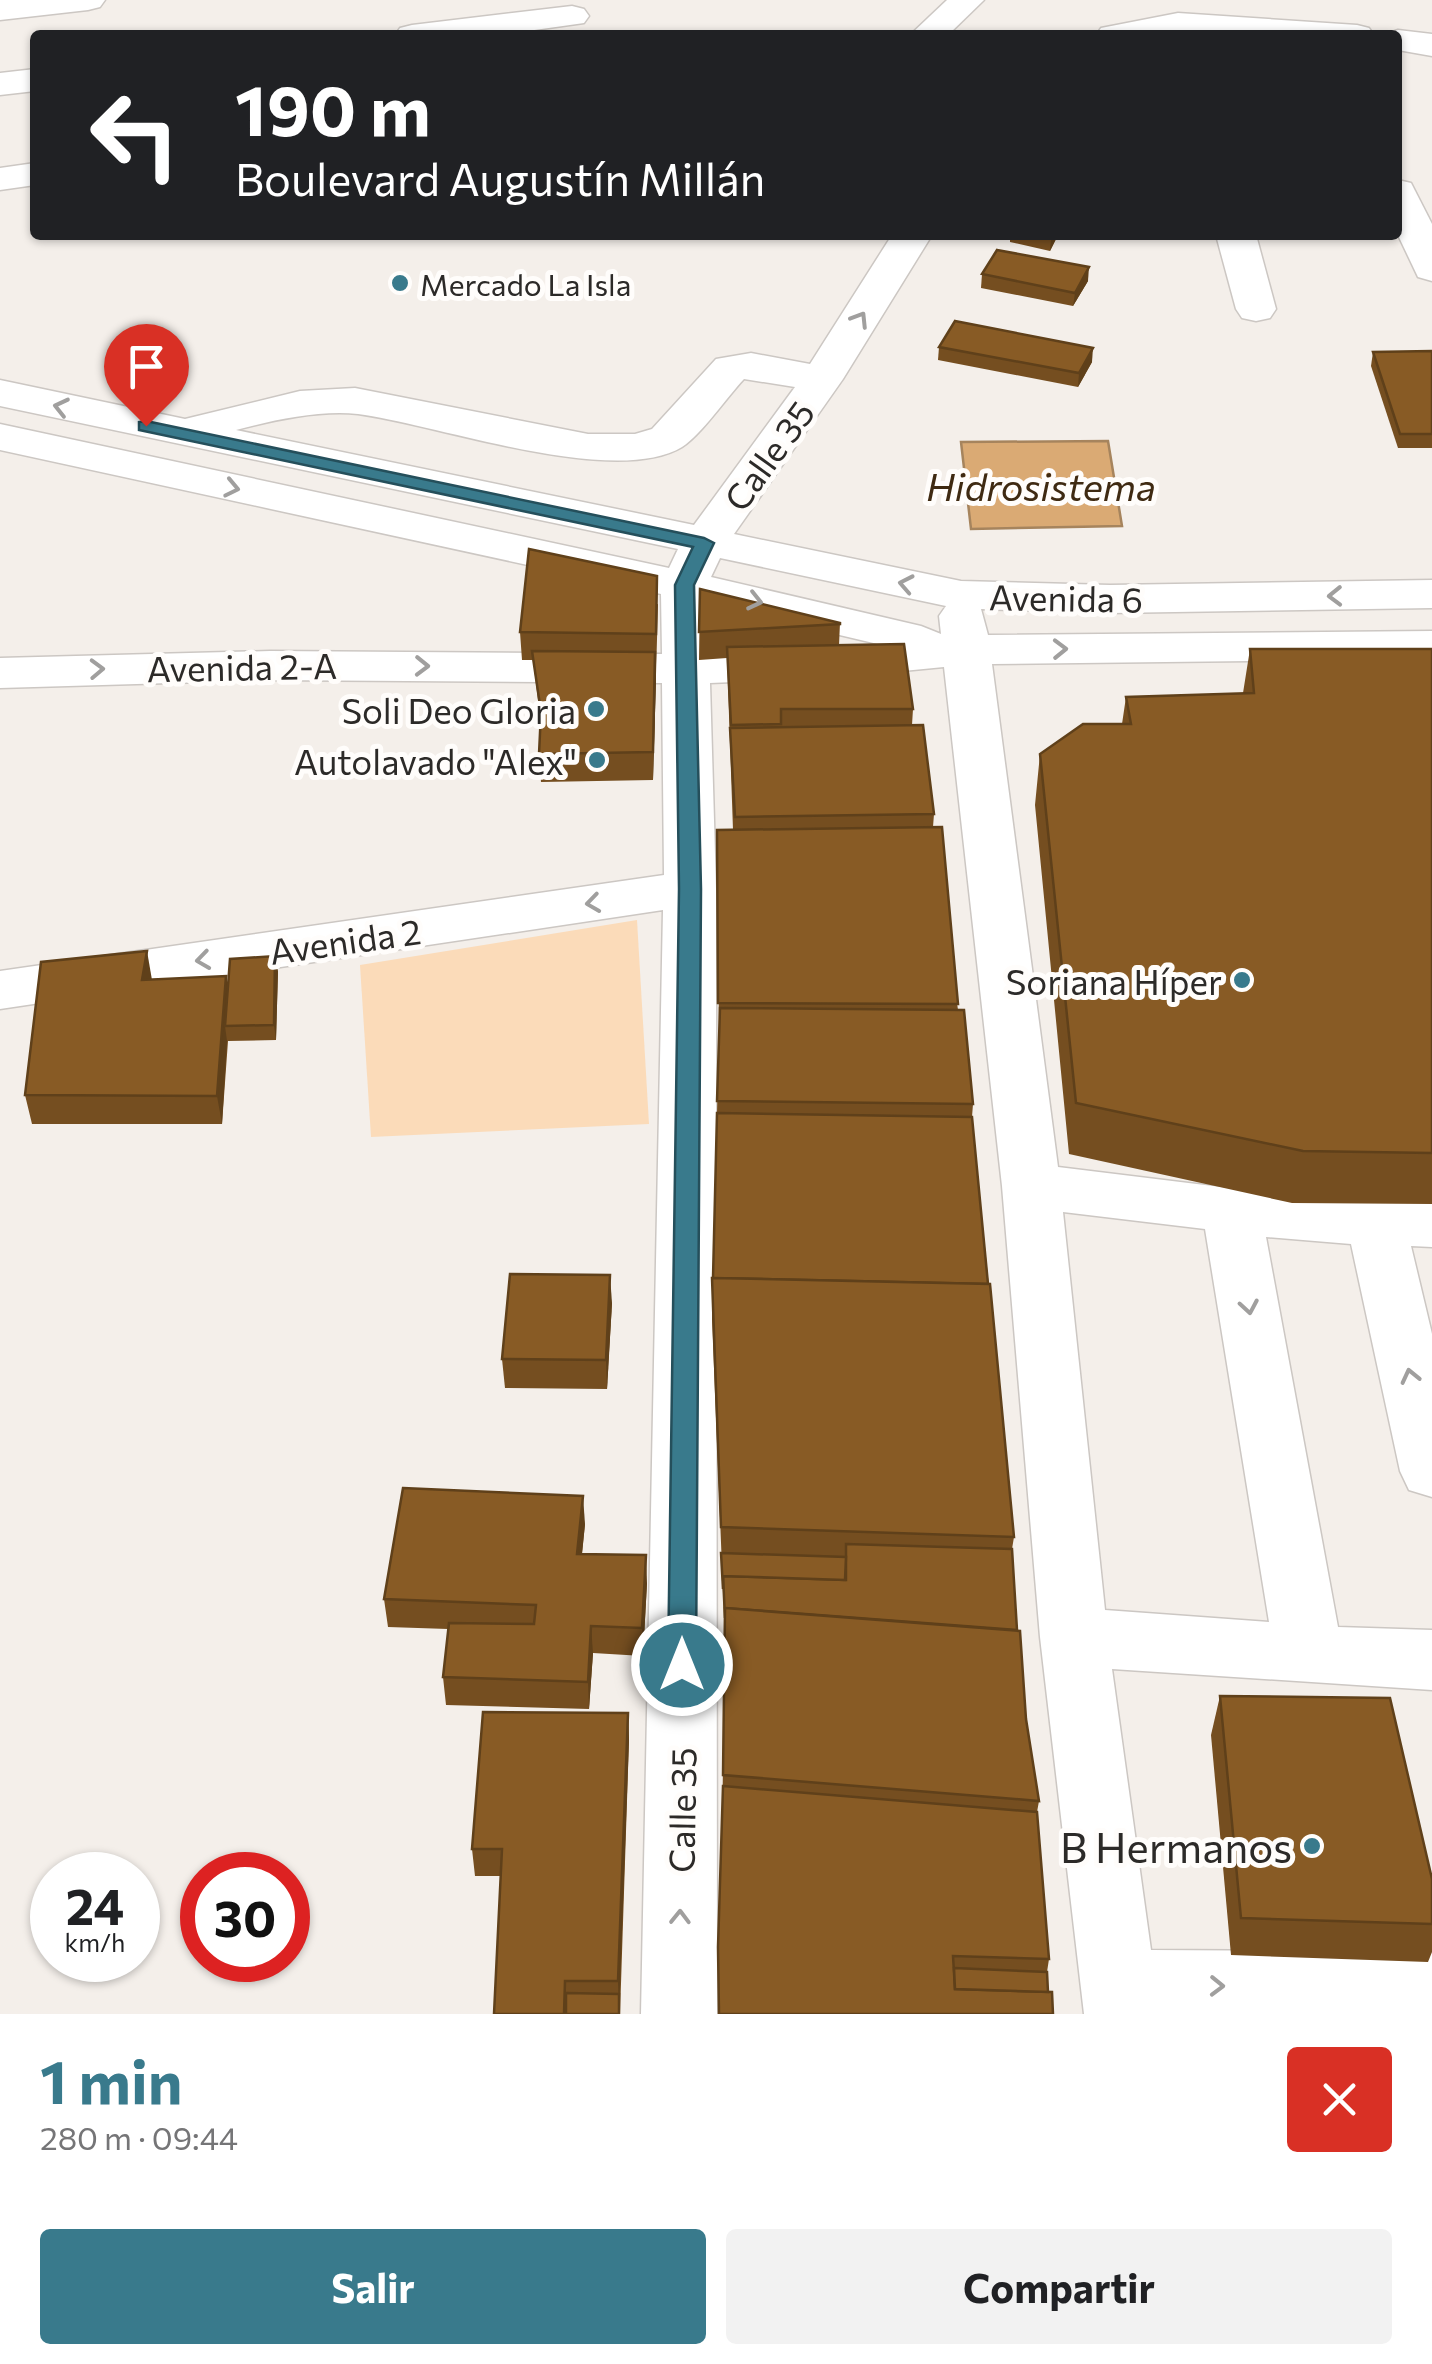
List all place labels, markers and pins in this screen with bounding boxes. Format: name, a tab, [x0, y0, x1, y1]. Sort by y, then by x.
place label: Mercado La Isla	[420, 265, 631, 302]
marker: Mercado La Isla	[389, 272, 411, 294]
pin	[104, 324, 189, 427]
place label: Soli Deo Gloria	[341, 688, 576, 731]
marker: Soli Deo Gloria	[585, 698, 607, 720]
place label: Autolavado "Alex"	[294, 739, 577, 782]
marker: Autolavado "Alex"	[586, 749, 608, 771]
place label: Soriana Híper	[1006, 959, 1222, 1002]
marker: Soriana Híper	[1231, 969, 1253, 991]
place label: B Hermanos	[1060, 1820, 1292, 1872]
marker: B Hermanos	[1301, 1835, 1323, 1857]

